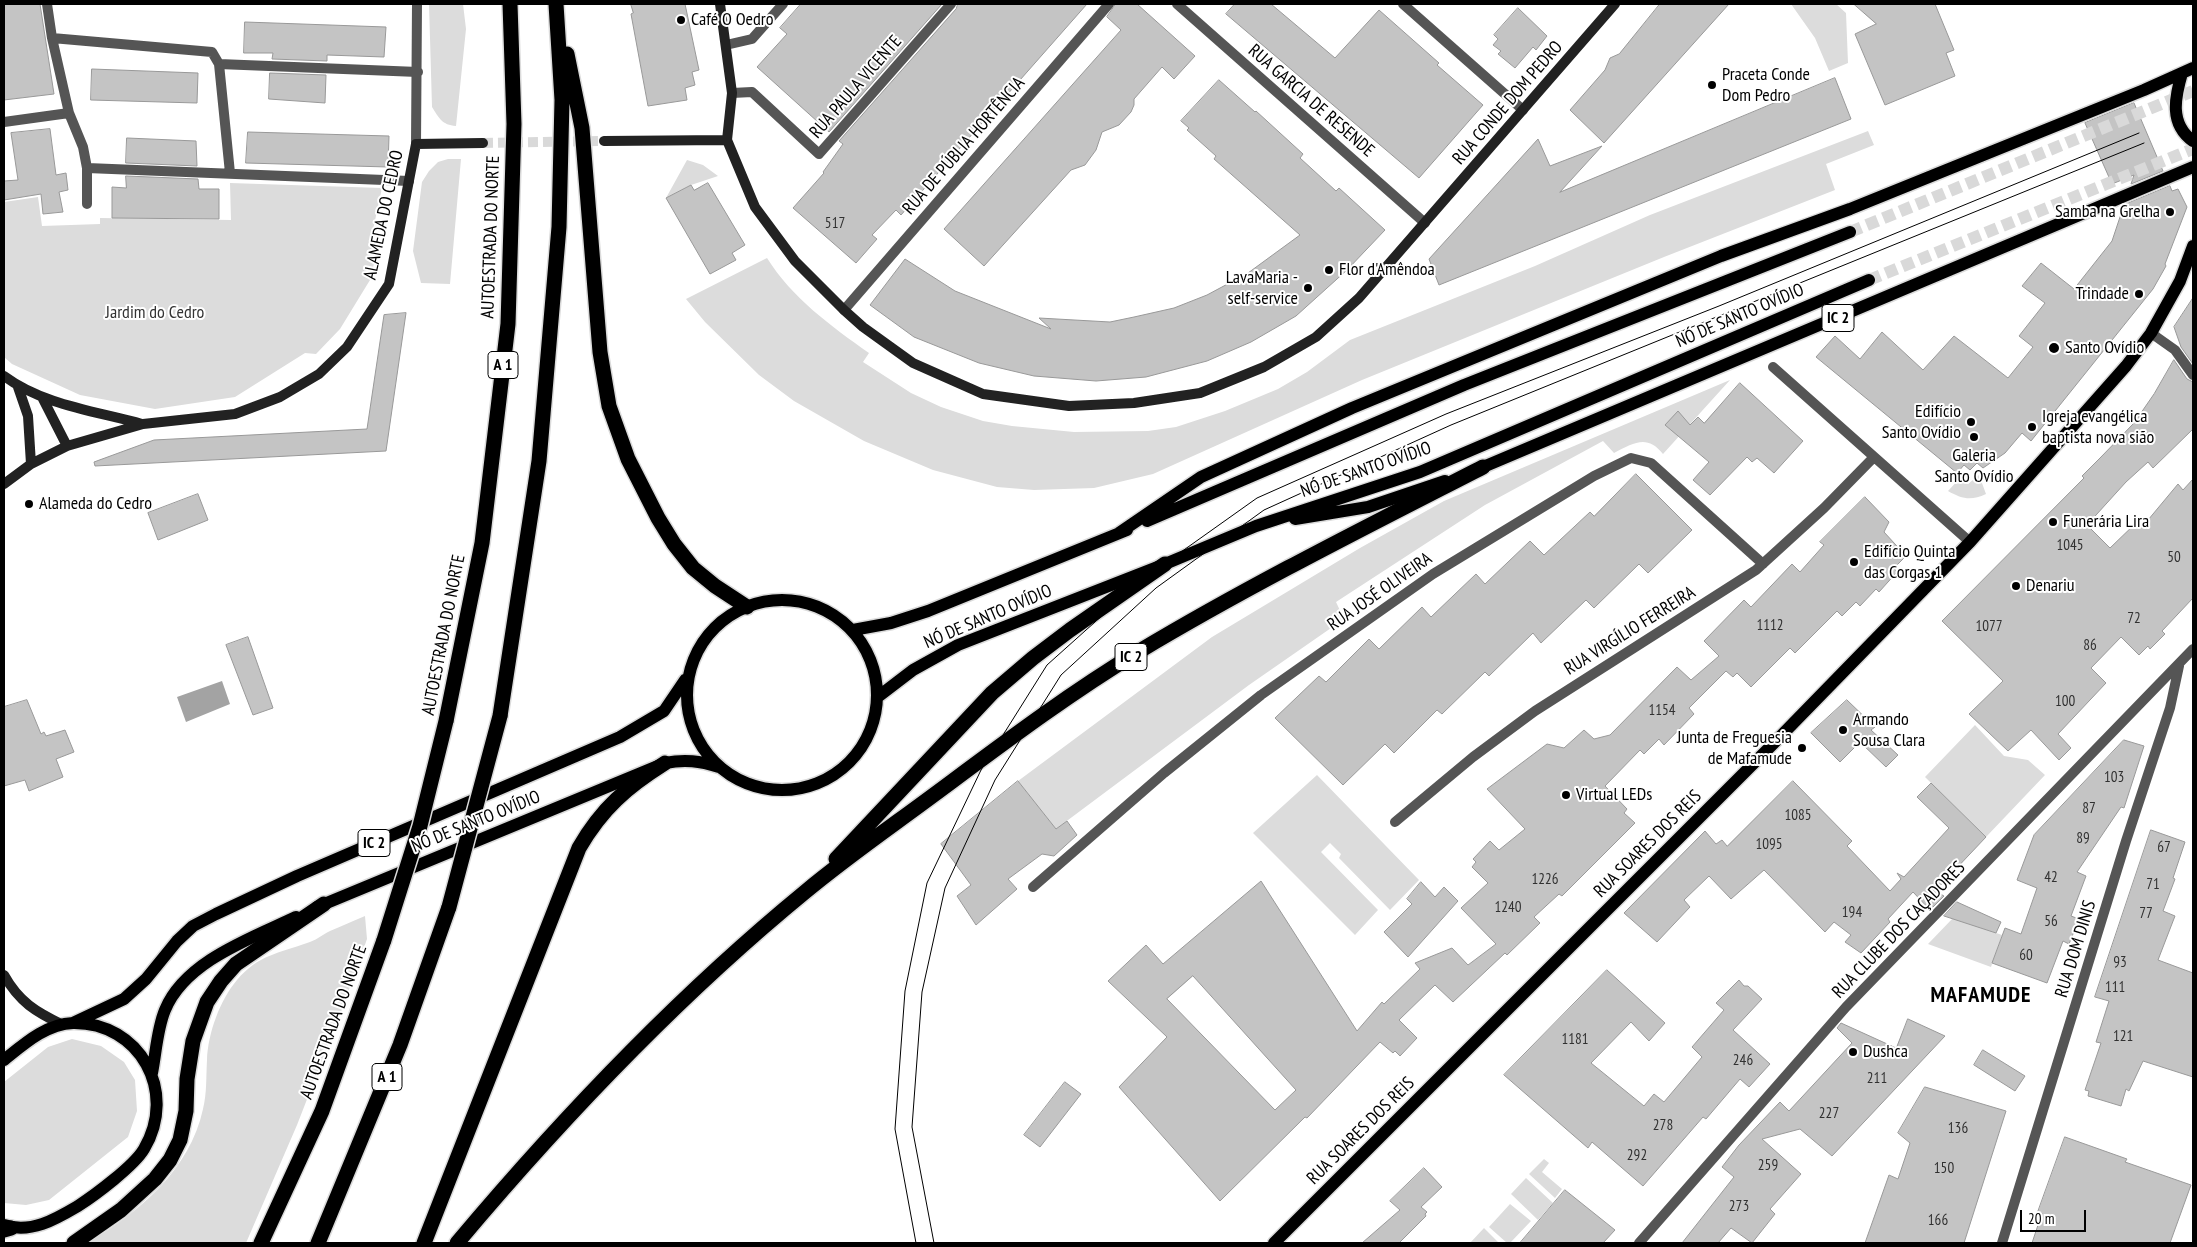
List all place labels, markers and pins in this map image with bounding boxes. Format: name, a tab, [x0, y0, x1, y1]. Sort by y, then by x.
place label: Café O Oedro	[691, 9, 773, 31]
marker: Café O Oedro	[675, 14, 687, 26]
place label: Praceta Conde Dom Pedro	[1722, 64, 1810, 106]
marker: Praceta Conde Dom Pedro	[1706, 79, 1718, 91]
place label: Samba na Grelha	[2055, 201, 2160, 223]
marker: Samba na Grelha	[2164, 206, 2176, 218]
place label: Flor d'Amêndoa	[1339, 259, 1435, 281]
marker: Flor d'Amêndoa	[1323, 264, 1335, 276]
place label: LavaMaria - self-service	[1226, 267, 1298, 310]
marker: LavaMaria - self-service	[1302, 282, 1314, 294]
place label: Trindade	[2076, 283, 2129, 305]
marker: Trindade	[2133, 288, 2145, 300]
place label: Santo Ovídio	[2065, 337, 2144, 359]
marker: Santo Ovídio	[2047, 341, 2061, 355]
place label: Edifício Santo Ovídio	[1882, 401, 1961, 444]
place label: Igreja evangélica baptista nova sião	[2042, 406, 2154, 448]
marker: Edifício Santo Ovídio	[1965, 416, 1977, 428]
marker: Igreja evangélica baptista nova sião	[2026, 421, 2038, 433]
marker: Galeria Santo Ovídio	[1968, 431, 1980, 443]
place label: Galeria Santo Ovídio	[1934, 445, 2014, 488]
place label: Alameda do Cedro	[39, 493, 152, 515]
marker: Alameda do Cedro	[23, 498, 35, 510]
place label: Funerária Lira	[2063, 511, 2149, 533]
marker: Funerária Lira	[2047, 516, 2059, 528]
place label: Edifício Quinta das Corgas 1	[1864, 541, 1956, 584]
marker: Edifício Quinta das Corgas 1	[1848, 556, 1860, 568]
place label: Denariu	[2026, 575, 2075, 597]
marker: Denariu	[2010, 580, 2022, 592]
place label: Armando Sousa Clara	[1853, 709, 1925, 752]
marker: Armando Sousa Clara	[1837, 724, 1849, 736]
place label: Junta de Freguesia de Mafamude	[1677, 727, 1792, 770]
marker: Junta de Freguesia de Mafamude	[1796, 742, 1808, 754]
place label: Virtual LEDs	[1576, 784, 1652, 806]
marker: Virtual LEDs	[1560, 789, 1572, 801]
place label: Dushca	[1863, 1041, 1908, 1063]
marker: Dushca	[1847, 1046, 1859, 1058]

